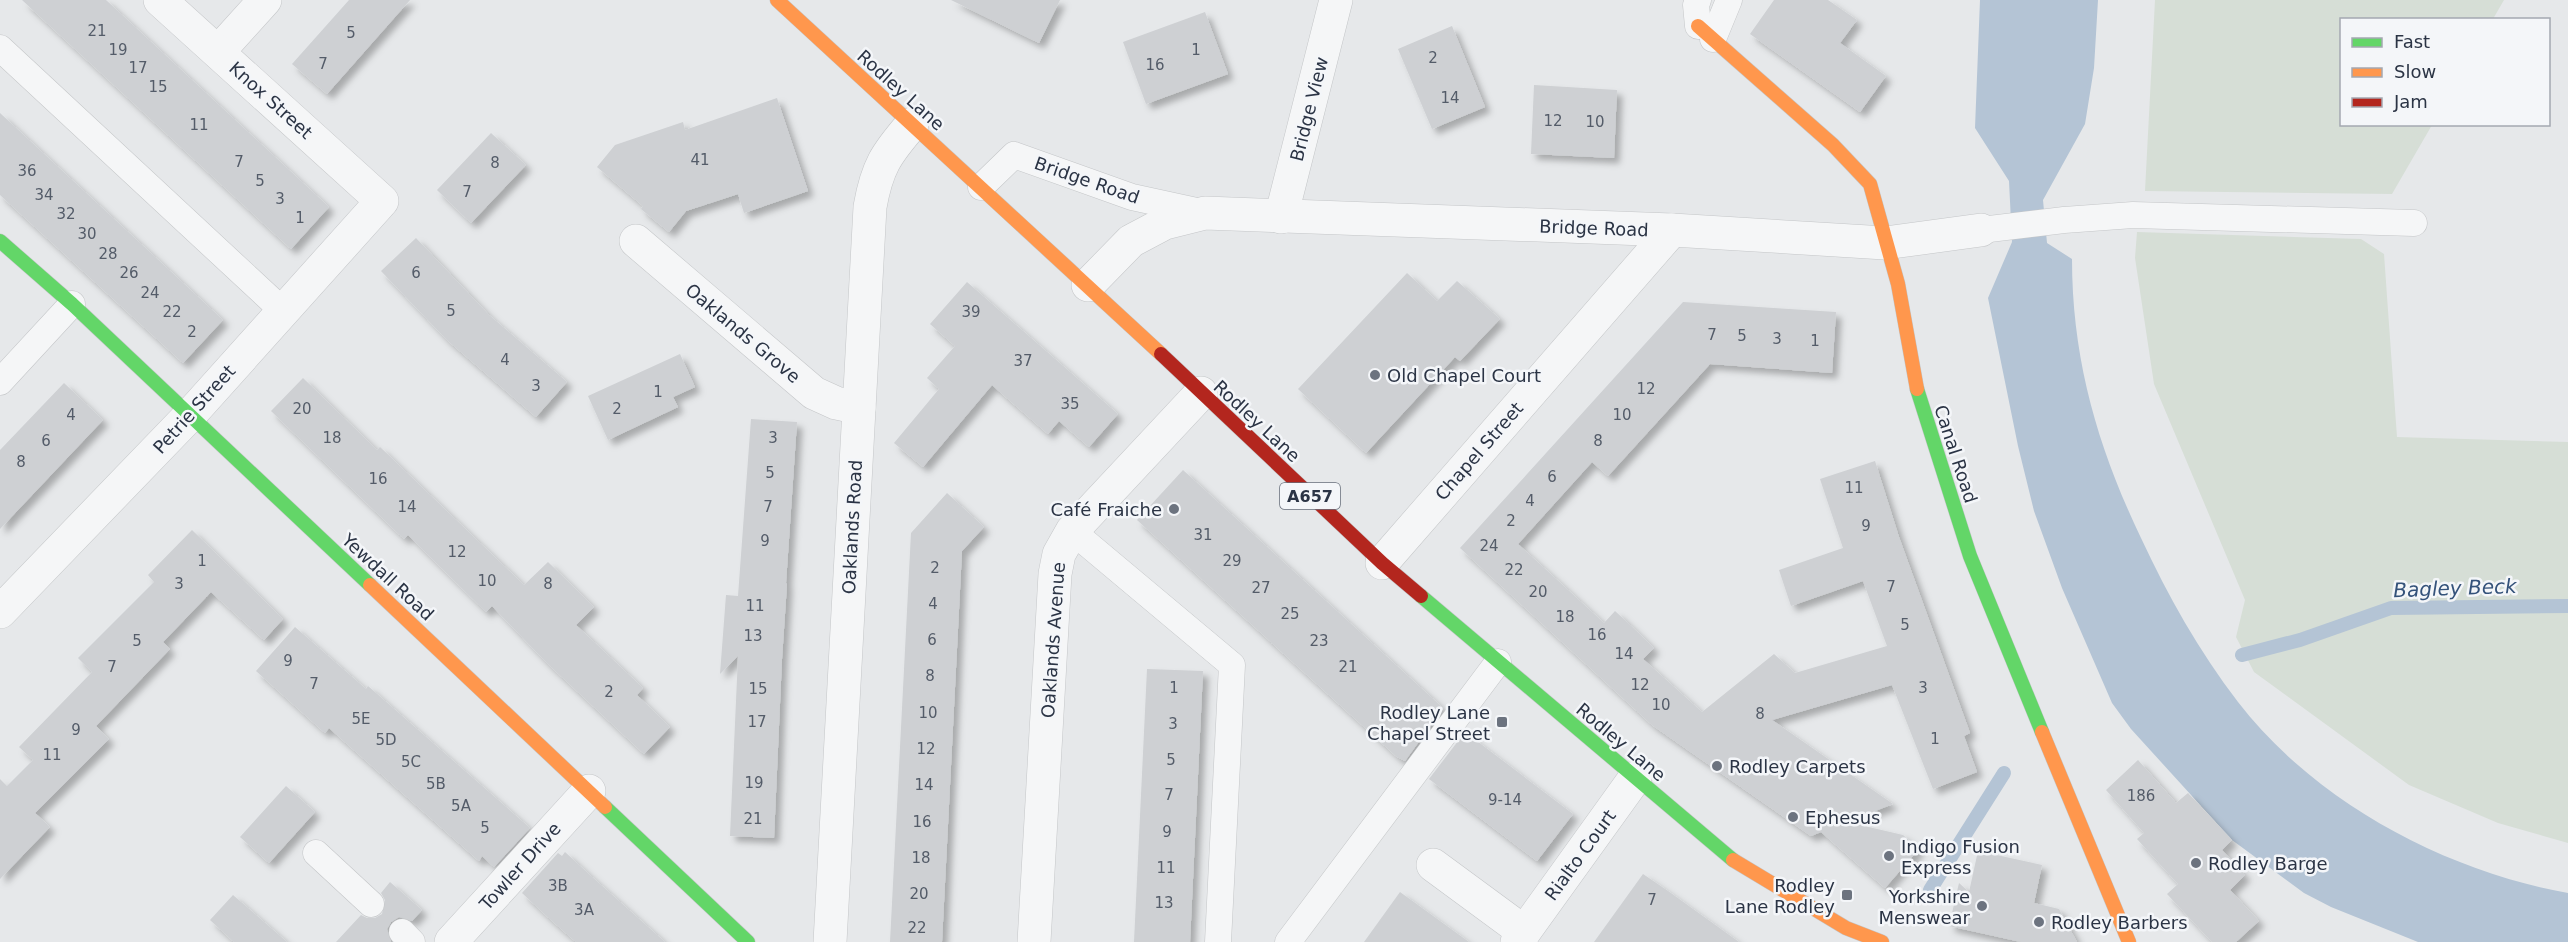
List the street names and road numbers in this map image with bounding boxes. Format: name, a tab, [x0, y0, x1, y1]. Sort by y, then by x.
street label: Rodley Lane	[853, 45, 949, 135]
street label: Bridge View	[1286, 54, 1332, 164]
street label: Knox Street	[225, 57, 317, 143]
street label: Bridge Road	[1032, 152, 1142, 208]
street label: Bridge Road	[1539, 216, 1649, 240]
street label: Oaklands Grove	[681, 279, 805, 387]
street label: Petrie Street	[149, 360, 239, 458]
street label: Rodley Lane	[1210, 376, 1304, 466]
street label: Chapel Street	[1431, 398, 1527, 504]
street label: Canal Road	[1930, 402, 1982, 506]
street label: Oaklands Road	[838, 459, 866, 595]
road number: A657	[1280, 483, 1340, 509]
street label: Yewdall Road	[337, 528, 438, 625]
street label: Oaklands Avenue	[1037, 561, 1069, 719]
street label: Rodley Lane	[1572, 699, 1670, 785]
street label: Rialto Court	[1540, 806, 1620, 904]
street label: Towler Drive	[474, 818, 565, 915]

